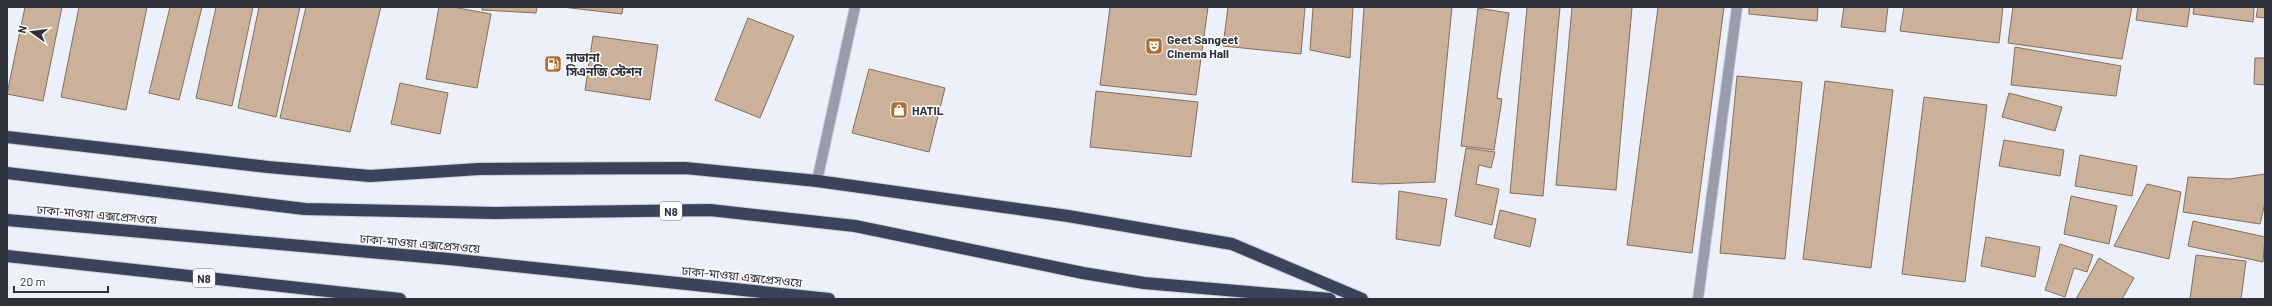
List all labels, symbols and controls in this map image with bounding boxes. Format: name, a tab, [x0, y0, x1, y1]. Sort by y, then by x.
north arrow	[12, 12, 52, 52]
text: N	[15, 24, 29, 35]
place label: Geet Sangeet Cinema Hall	[1167, 32, 1239, 60]
theatre icon: Geet Sangeet Cinema Hall	[1144, 36, 1164, 56]
place label: নাভানা সিএনজি স্টেশন	[565, 50, 642, 78]
fuel station icon: নাভানা সিএনজি স্টেশন	[543, 54, 563, 74]
shop icon: HATIL	[889, 100, 909, 120]
place label: HATIL	[912, 103, 944, 117]
street label: ঢাকা-মাওয়া এক্সপ্রেসওয়ে	[35, 202, 158, 226]
road number: N8	[660, 202, 682, 220]
street label: ঢাকা-মাওয়া এক্সপ্রেসওয়ে	[358, 231, 481, 255]
street label: ঢাকা-মাওয়া এক্সপ্রেসওয়ে	[680, 263, 803, 289]
scale bar	[14, 268, 108, 294]
road number: N8	[193, 269, 215, 287]
text: 20 m	[20, 274, 46, 288]

